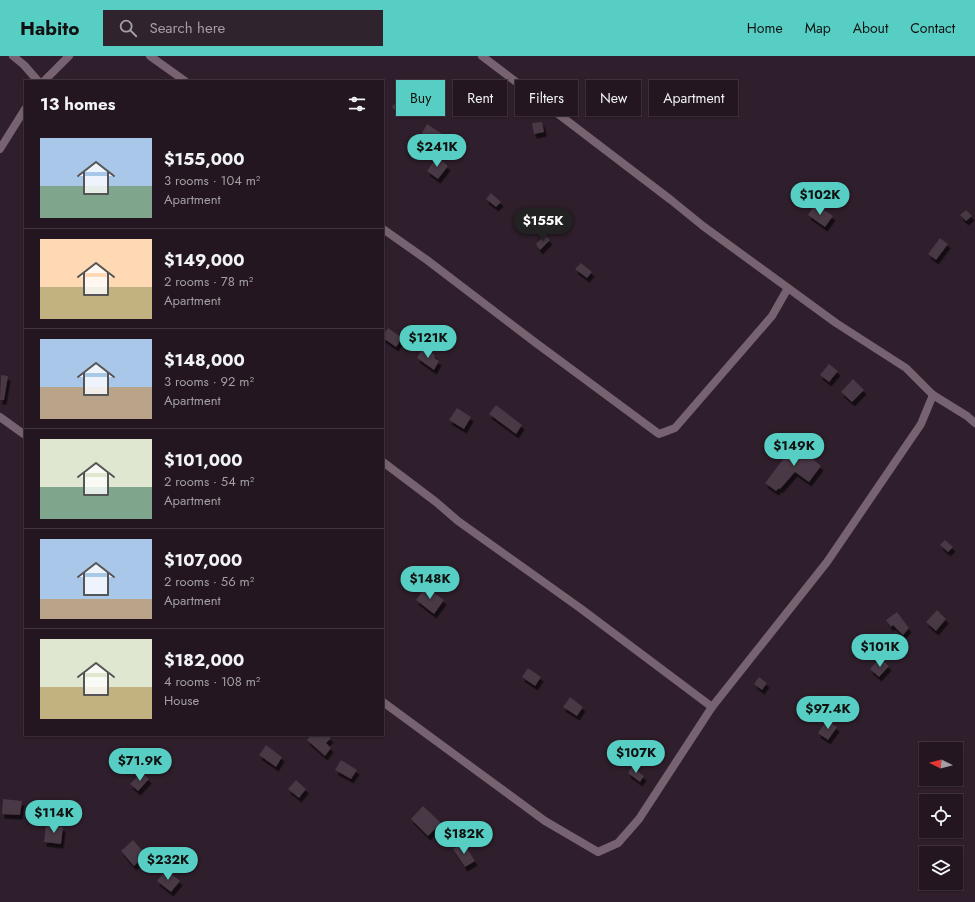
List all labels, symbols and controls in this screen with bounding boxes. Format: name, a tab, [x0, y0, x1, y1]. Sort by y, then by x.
search box	[103, 10, 383, 46]
text: Habito	[20, 15, 79, 42]
icon: search	[117, 17, 139, 39]
text: Search here	[149, 17, 225, 39]
text: Home	[747, 18, 783, 38]
text: Map	[805, 18, 831, 38]
text: About	[853, 18, 888, 38]
text: Contact	[910, 18, 955, 38]
chip: Buy	[396, 80, 445, 116]
chip: Rent	[453, 80, 507, 116]
chip: Filters	[515, 80, 578, 116]
chip: New	[586, 80, 641, 116]
chip: Apartment	[649, 80, 738, 116]
text: 13 homes	[40, 92, 115, 116]
icon: filters	[346, 93, 368, 115]
pin: $241K	[409, 134, 465, 168]
text: $241K	[416, 137, 458, 156]
text: $155,000	[164, 147, 244, 171]
icon: home	[72, 154, 120, 202]
text: 3 rooms · 104 m²	[164, 171, 260, 190]
pin: $102K	[792, 182, 848, 216]
text: $102K	[800, 185, 840, 204]
text: Apartment	[164, 190, 221, 209]
pin: $155K	[515, 208, 571, 242]
text: $155K	[523, 211, 563, 230]
text: $149,000	[164, 248, 245, 272]
icon: home	[72, 255, 120, 303]
text: 2 rooms · 78 m²	[164, 272, 253, 291]
text: Apartment	[164, 291, 221, 310]
pin: $121K	[400, 325, 456, 359]
text: $121K	[409, 328, 447, 347]
text: $148,000	[164, 348, 245, 372]
icon: home	[72, 355, 120, 403]
text: 3 rooms · 92 m²	[164, 372, 254, 391]
text: Apartment	[164, 391, 221, 410]
pin: $149K	[766, 433, 822, 467]
text: $149K	[773, 436, 815, 455]
text: $101,000	[164, 448, 242, 472]
icon: home	[72, 455, 120, 503]
text: 2 rooms · 54 m²	[164, 472, 254, 491]
text: Apartment	[164, 491, 221, 510]
text: $107,000	[164, 548, 242, 572]
icon: home	[72, 555, 120, 603]
pin: $148K	[402, 566, 458, 600]
text: $148K	[409, 569, 451, 588]
text: 2 rooms · 56 m²	[164, 572, 254, 591]
text: Apartment	[164, 591, 221, 610]
pin: $101K	[852, 634, 908, 668]
text: $101K	[860, 637, 900, 656]
text: $182,000	[164, 648, 244, 672]
icon: home	[72, 655, 120, 703]
text: 4 rooms · 108 m²	[164, 672, 260, 691]
text: House	[164, 691, 199, 710]
pin: $97.4K	[795, 696, 861, 730]
text: $97.4K	[805, 699, 851, 718]
pin: $107K	[608, 740, 664, 774]
north arrow	[919, 742, 963, 786]
map controls	[919, 742, 963, 890]
text: $107K	[616, 743, 656, 762]
pin: $71.9K	[107, 748, 173, 782]
text: $71.9K	[118, 751, 162, 770]
button: locate	[919, 794, 963, 838]
pin: $114K	[26, 800, 82, 834]
text: $114K	[34, 803, 74, 822]
pin: $182K	[436, 821, 492, 855]
text: $182K	[444, 824, 484, 843]
button: layers	[919, 846, 963, 890]
pin: $232K	[140, 847, 196, 881]
text: $232K	[147, 850, 189, 869]

